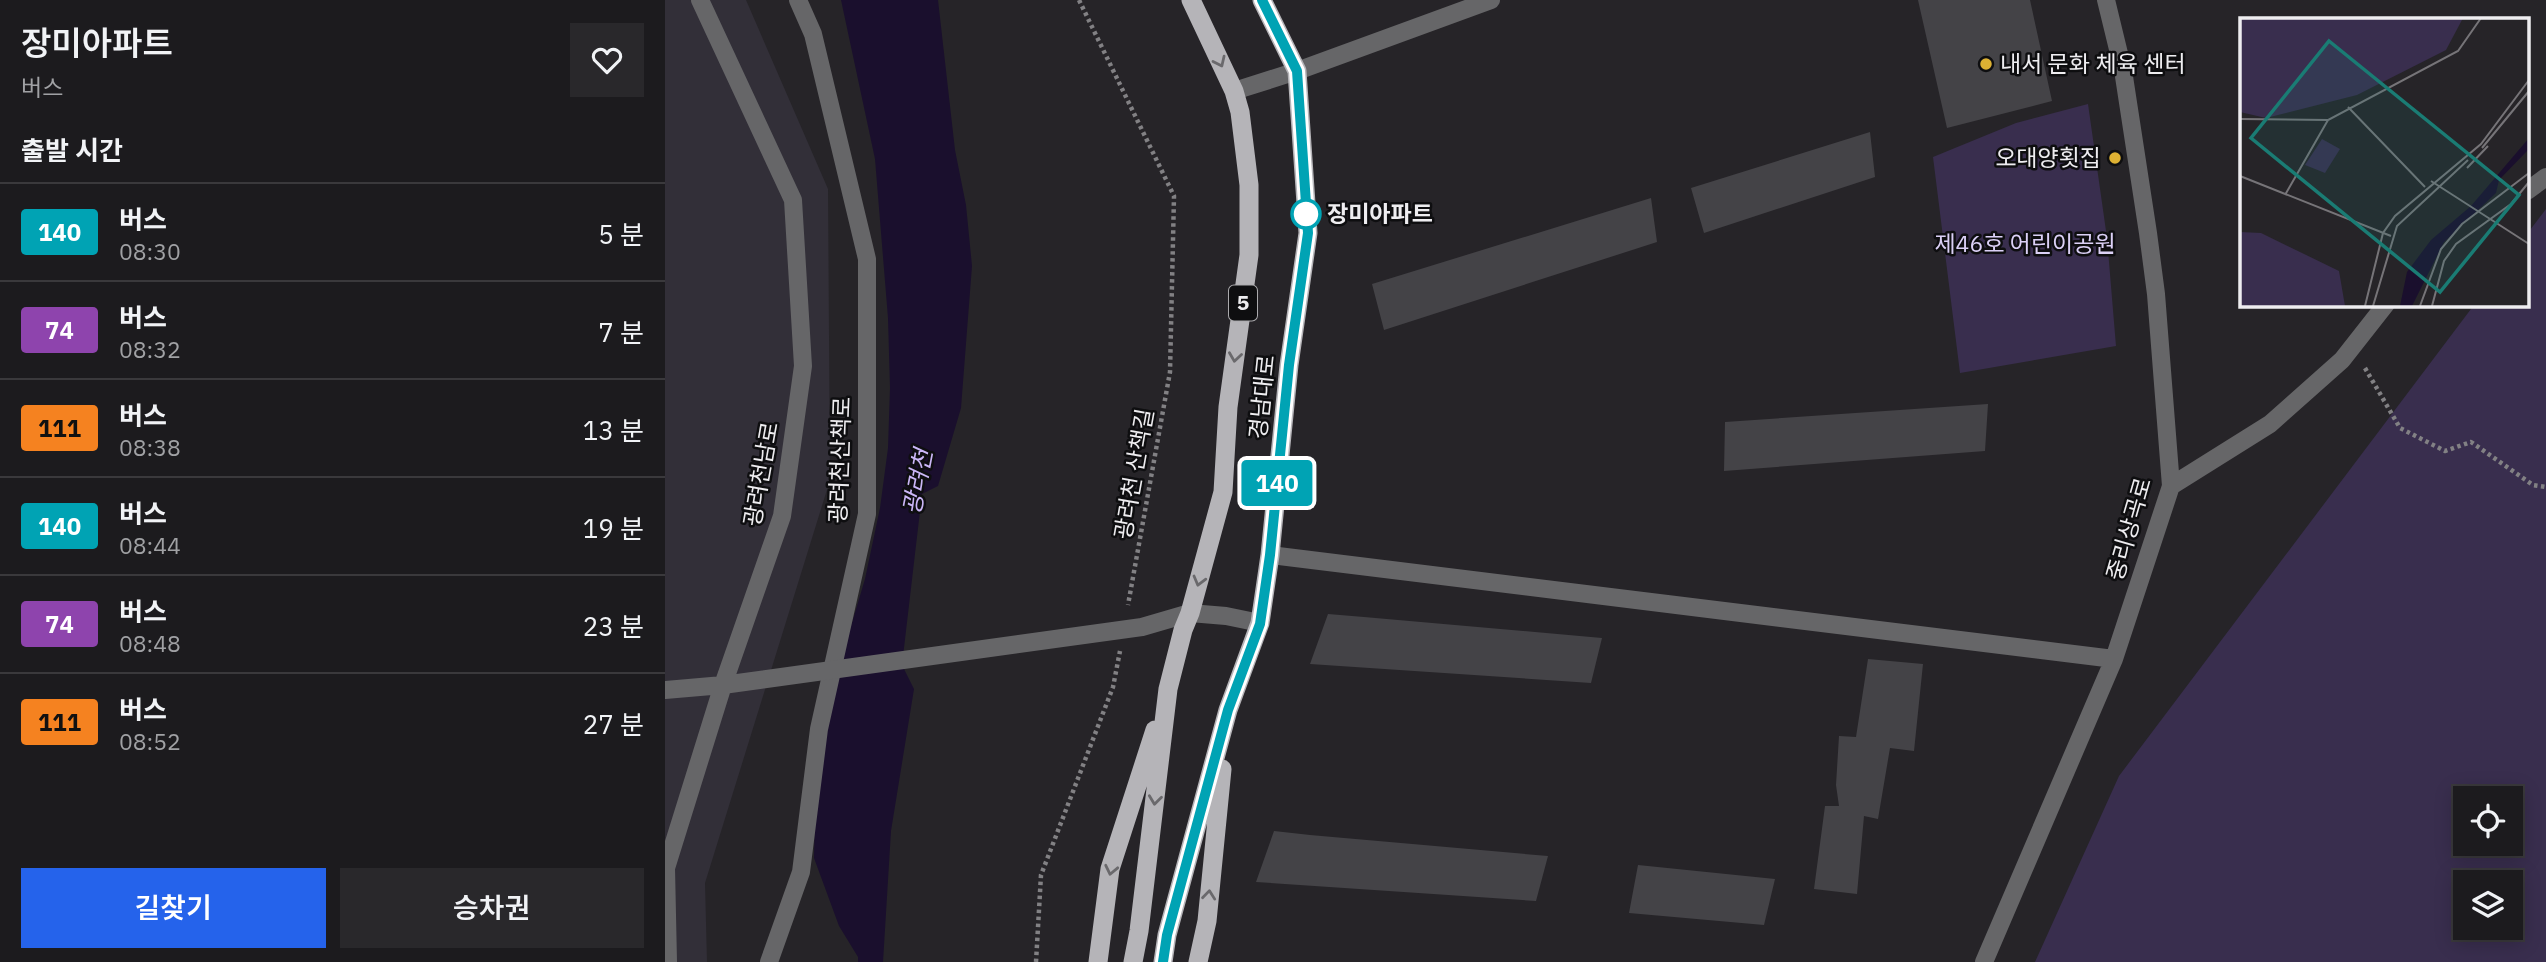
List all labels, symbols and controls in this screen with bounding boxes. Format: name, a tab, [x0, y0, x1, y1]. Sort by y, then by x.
inset map	[2240, 18, 2529, 306]
text: 장미아파트	[21, 21, 173, 64]
button: heart	[570, 23, 644, 97]
place label: 내서 문화 체육 센터	[2000, 48, 2186, 78]
one-way arrow	[1211, 55, 1225, 67]
marker: 내서 문화 체육 센터	[1978, 56, 1994, 72]
text: 버스	[21, 72, 63, 102]
text: 출발 시간	[21, 133, 123, 167]
place label: 오대양횟집	[1995, 142, 2101, 172]
marker: 오대양횟집	[2107, 150, 2123, 166]
place label: 장미아파트	[1327, 198, 1433, 228]
marker: 장미아파트	[1291, 199, 1321, 229]
text: 버스	[119, 202, 167, 236]
text: 140	[38, 216, 81, 248]
text: 5 분	[598, 217, 644, 251]
park label: 제46호 어린이공원	[1934, 228, 2116, 258]
text: 08:30	[119, 236, 181, 266]
road number: 5	[1229, 286, 1257, 320]
text: 버스	[119, 300, 167, 334]
text: 74	[45, 314, 74, 346]
text: 7 분	[598, 315, 644, 349]
text: 08:32	[119, 334, 181, 364]
one-way arrow	[1228, 351, 1243, 363]
street label: 경남대로	[1242, 353, 1280, 441]
street label: 광려천산책로	[822, 396, 856, 524]
text: 버스	[119, 398, 167, 432]
street label: 광려천 산책길	[1107, 406, 1159, 542]
text: 111	[38, 412, 81, 444]
text: 13 분	[583, 413, 644, 447]
street label: 광려천남로	[736, 419, 784, 529]
text: 08:38	[119, 432, 181, 462]
water label: 광려천	[895, 443, 940, 517]
line badge: 140	[1237, 460, 1317, 506]
text: 140	[1255, 467, 1299, 499]
street label: 중리상곡로	[2099, 474, 2157, 584]
text: 버스	[119, 496, 167, 530]
text: 140	[38, 510, 81, 542]
text: 19 분	[583, 511, 644, 545]
text: 08:44	[119, 530, 181, 560]
one-way arrow	[1192, 575, 1207, 587]
text: 버스	[119, 594, 167, 628]
text: 74	[45, 608, 74, 640]
text: 23 분	[583, 609, 644, 643]
text: 08:48	[119, 628, 181, 658]
text: 버스	[119, 692, 167, 726]
text: 111	[38, 706, 81, 738]
text: 27 분	[583, 707, 644, 741]
text: 08:52	[119, 726, 181, 756]
map controls	[2453, 786, 2523, 940]
button: locate	[2453, 786, 2523, 856]
one-way arrow	[1147, 794, 1162, 805]
one-way arrow	[1104, 864, 1119, 876]
button: 길찾기	[21, 868, 326, 948]
button: 승차권	[340, 868, 644, 948]
button: layers	[2453, 870, 2523, 940]
one-way arrow	[1201, 889, 1216, 900]

